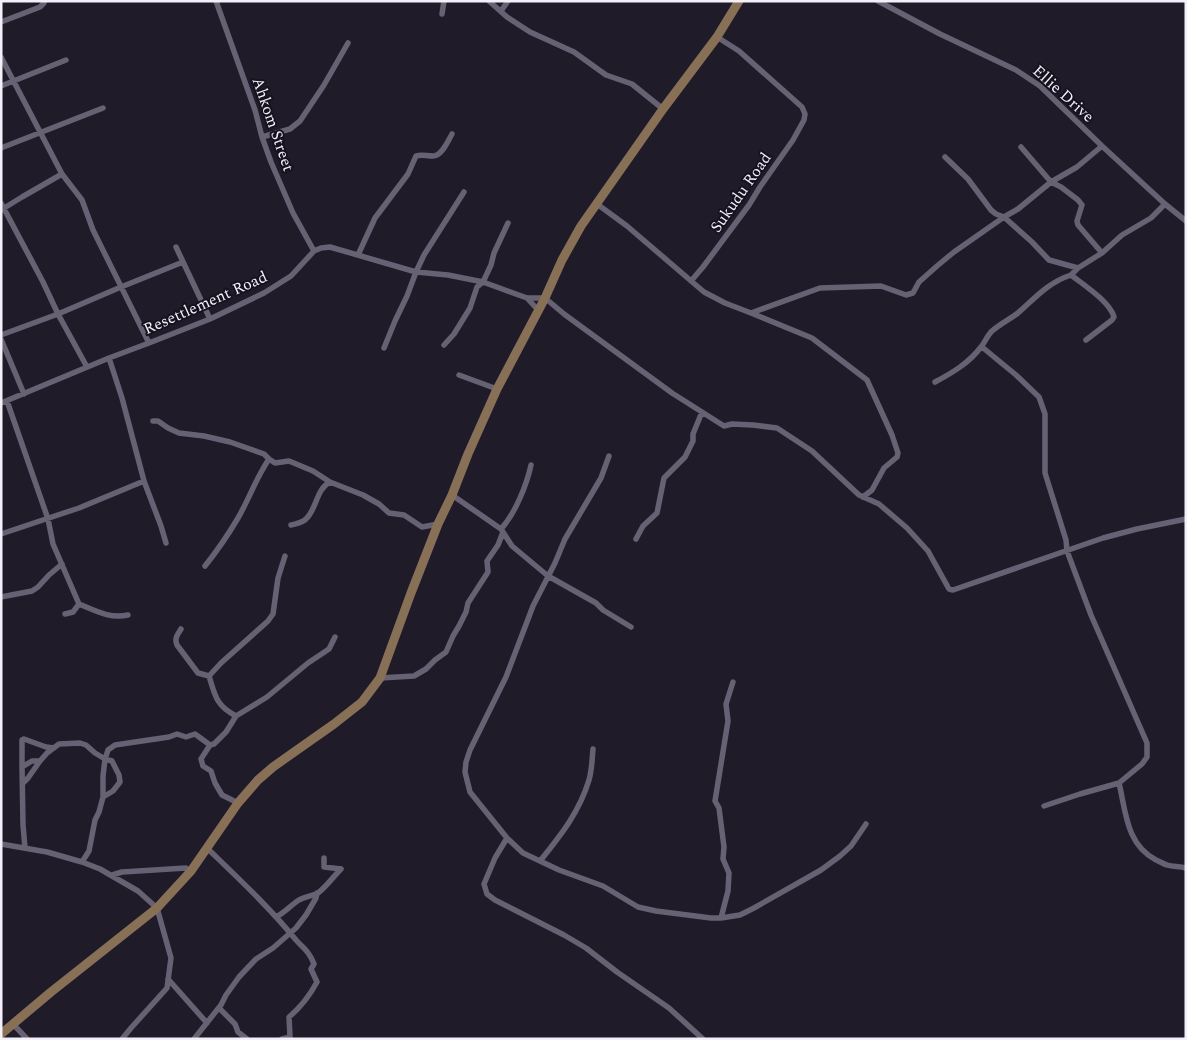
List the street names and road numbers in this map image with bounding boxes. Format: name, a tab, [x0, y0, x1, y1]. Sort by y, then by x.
street label: Ellie Drive	[1027, 59, 1100, 128]
street label: Ahkom Street	[246, 74, 300, 175]
street label: Sukudu Road	[704, 147, 777, 238]
street label: Resettlement Road	[140, 265, 271, 341]

